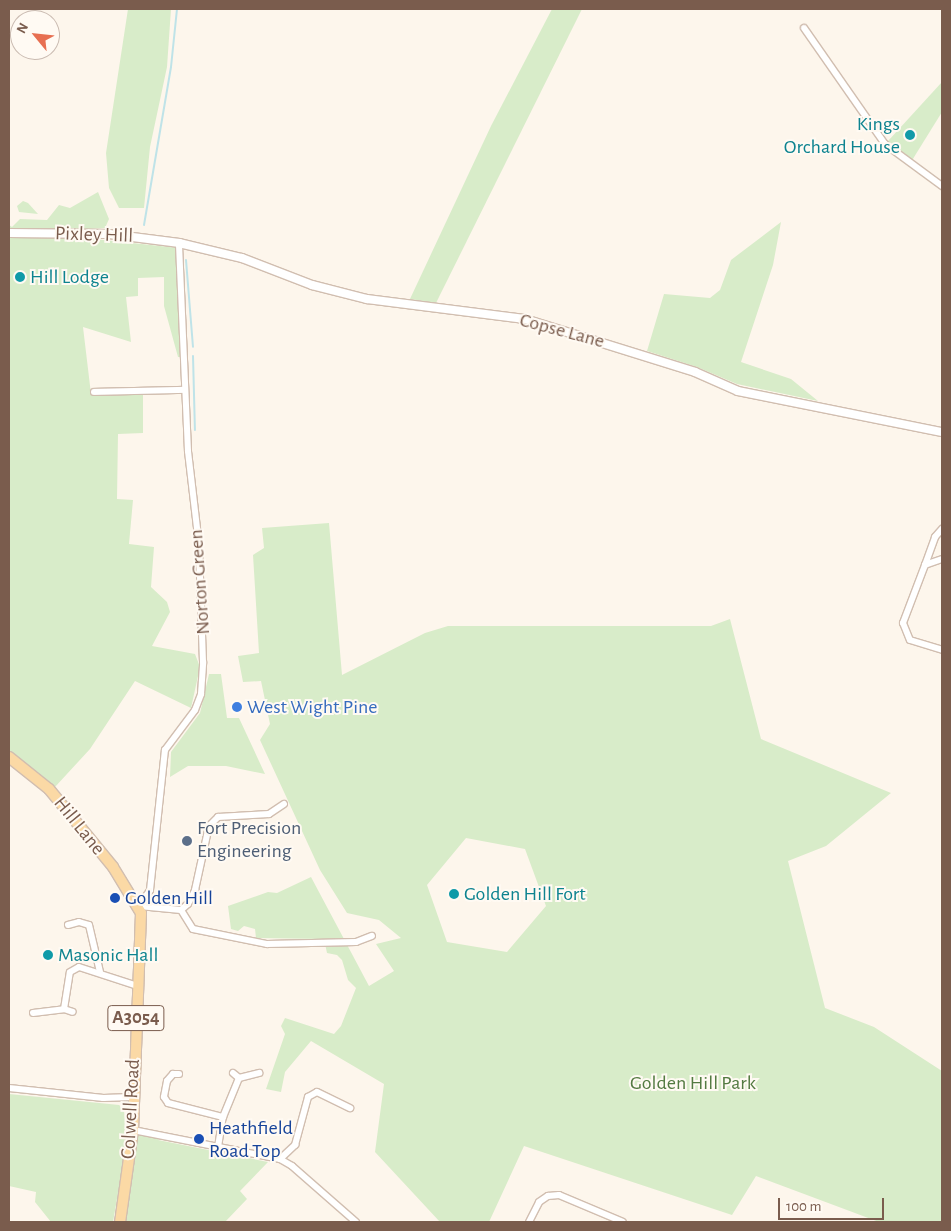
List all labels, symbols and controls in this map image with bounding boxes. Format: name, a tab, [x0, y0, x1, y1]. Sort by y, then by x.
north arrow	[10, 10, 60, 60]
text: N	[14, 21, 31, 36]
place label: Kings Orchard House	[784, 112, 900, 159]
marker: Kings Orchard House	[904, 129, 916, 141]
street label: Pixley Hill	[54, 222, 134, 248]
place label: Hill Lodge	[30, 265, 109, 289]
marker: Hill Lodge	[14, 271, 26, 283]
street label: Copse Lane	[517, 308, 607, 354]
street label: Norton Green	[184, 529, 216, 635]
place label: West Wight Pine	[247, 695, 378, 719]
marker: West Wight Pine	[231, 701, 243, 713]
street label: Hill Lane	[48, 792, 110, 860]
place label: Fort Precision Engineering	[197, 817, 301, 864]
marker: Fort Precision Engineering	[181, 835, 193, 847]
place label: Golden Hill Fort	[464, 882, 586, 906]
place label: Golden Hill	[125, 886, 213, 910]
marker: Golden Hill Fort	[448, 888, 460, 900]
marker: Golden Hill	[109, 892, 121, 904]
place label: Masonic Hall	[58, 943, 158, 967]
marker: Masonic Hall	[42, 949, 54, 961]
road number: A3054	[107, 1001, 165, 1034]
street label: Colwell Road	[116, 1058, 146, 1160]
park label: Golden Hill Park	[630, 1071, 756, 1095]
place label: Heathfield Road Top	[209, 1116, 293, 1163]
marker: Heathfield Road Top	[193, 1133, 205, 1145]
scale bar	[781, 1188, 887, 1220]
text: 100 m	[786, 1199, 821, 1214]

